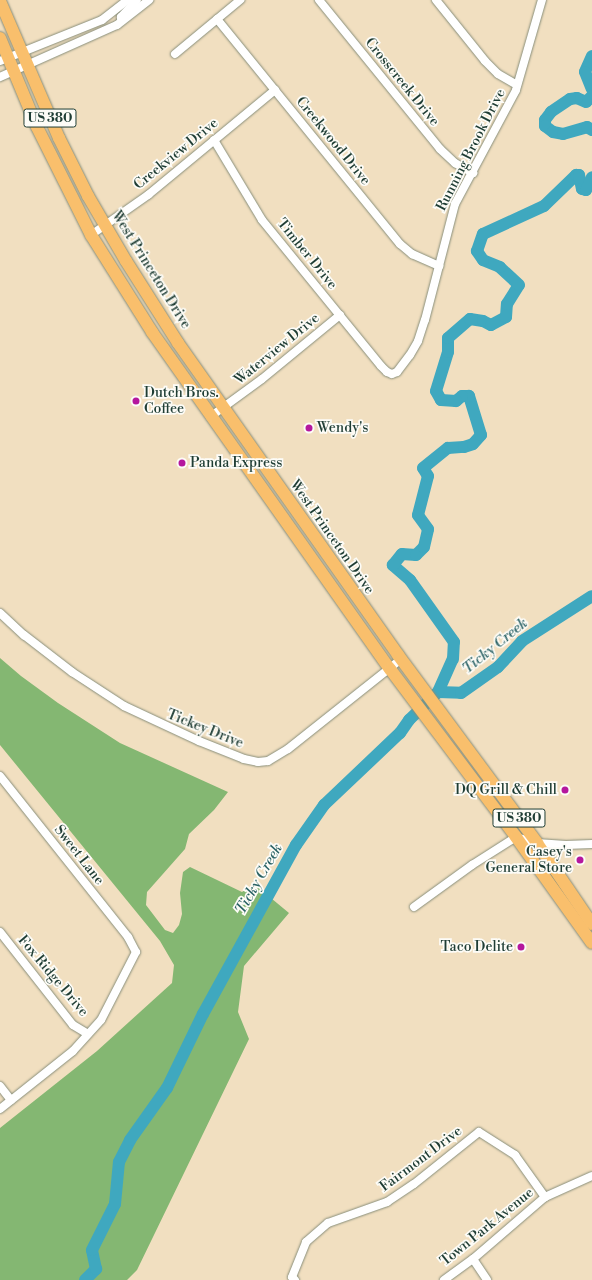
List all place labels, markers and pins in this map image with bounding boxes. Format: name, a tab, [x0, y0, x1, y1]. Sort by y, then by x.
place label: Dutch Bros. Coffee	[144, 385, 219, 418]
marker: Dutch Bros. Coffee	[131, 396, 141, 406]
place label: Wendy's	[317, 420, 368, 436]
marker: Wendy's	[304, 423, 314, 433]
place label: Panda Express	[190, 455, 282, 471]
marker: Panda Express	[177, 458, 187, 468]
place label: DQ Grill & Chill	[455, 782, 557, 798]
marker: DQ Grill & Chill	[560, 785, 570, 795]
place label: Casey's General Store	[485, 844, 572, 876]
marker: Casey's General Store	[575, 855, 585, 865]
place label: Taco Delite	[441, 939, 513, 955]
marker: Taco Delite	[516, 942, 526, 952]

